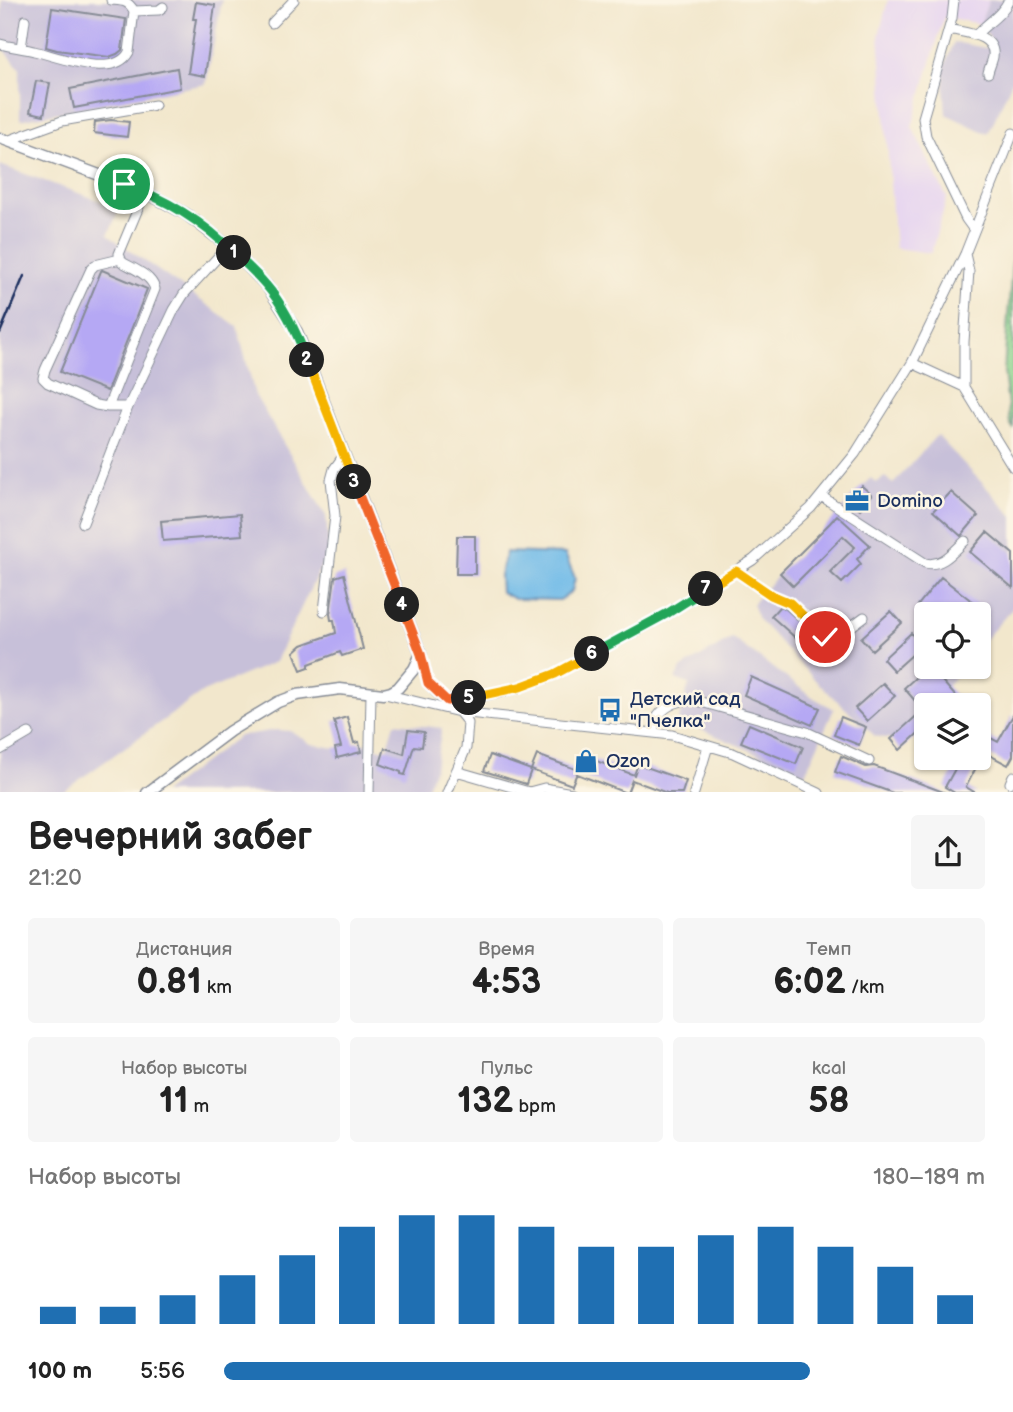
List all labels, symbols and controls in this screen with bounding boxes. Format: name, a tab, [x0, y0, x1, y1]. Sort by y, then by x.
pin	[94, 154, 154, 214]
icon: arrive	[105, 165, 143, 203]
pin: 1	[216, 236, 252, 270]
text: 1	[230, 241, 238, 264]
pin: 2	[290, 342, 324, 378]
text: 2	[301, 348, 312, 371]
pin: 3	[336, 464, 372, 500]
text: 3	[348, 470, 359, 493]
office icon: Domino	[843, 487, 871, 515]
place label: Domino	[877, 490, 943, 513]
pin: 7	[688, 572, 724, 606]
text: 7	[700, 577, 711, 600]
pin: 4	[384, 588, 420, 622]
text: 4	[396, 593, 407, 616]
map controls	[914, 602, 991, 770]
button: locate	[914, 602, 991, 679]
pin	[795, 607, 855, 667]
icon: check	[806, 618, 844, 656]
pin: 6	[574, 636, 610, 672]
text: 6	[586, 642, 597, 665]
pin: 5	[452, 680, 486, 716]
text: 5	[463, 686, 474, 709]
place label: Детский сад "Пчелка"	[630, 688, 741, 733]
button: layers	[914, 693, 991, 770]
bus stop icon: Детский сад "Пчелка"	[596, 696, 624, 724]
shop icon: Ozon	[572, 747, 600, 775]
place label: Ozon	[606, 750, 651, 773]
text: Вечерний забег	[28, 815, 312, 860]
button: share	[911, 815, 985, 889]
text: 21:20	[28, 864, 82, 892]
text: Дистанция	[136, 938, 232, 961]
text: Время	[478, 938, 535, 961]
text: Темп	[806, 938, 851, 961]
text: 0.81	[136, 961, 202, 1004]
text: 4:53	[472, 961, 541, 1004]
text: 6:02	[773, 961, 846, 1004]
text: km	[202, 976, 232, 999]
text: /km	[846, 976, 884, 999]
text: Набор высоты	[121, 1057, 247, 1080]
text: Пульс	[480, 1057, 533, 1080]
text: kcal	[812, 1057, 846, 1080]
text: 11	[159, 1080, 188, 1123]
text: 132	[457, 1080, 513, 1123]
text: 58	[808, 1080, 849, 1123]
text: m	[188, 1095, 209, 1118]
text: bpm	[513, 1095, 556, 1118]
text: Набор высоты	[28, 1163, 181, 1191]
text: 180–189 m	[873, 1163, 985, 1191]
text: 100 m	[28, 1357, 92, 1385]
text: 5:56	[140, 1357, 185, 1385]

